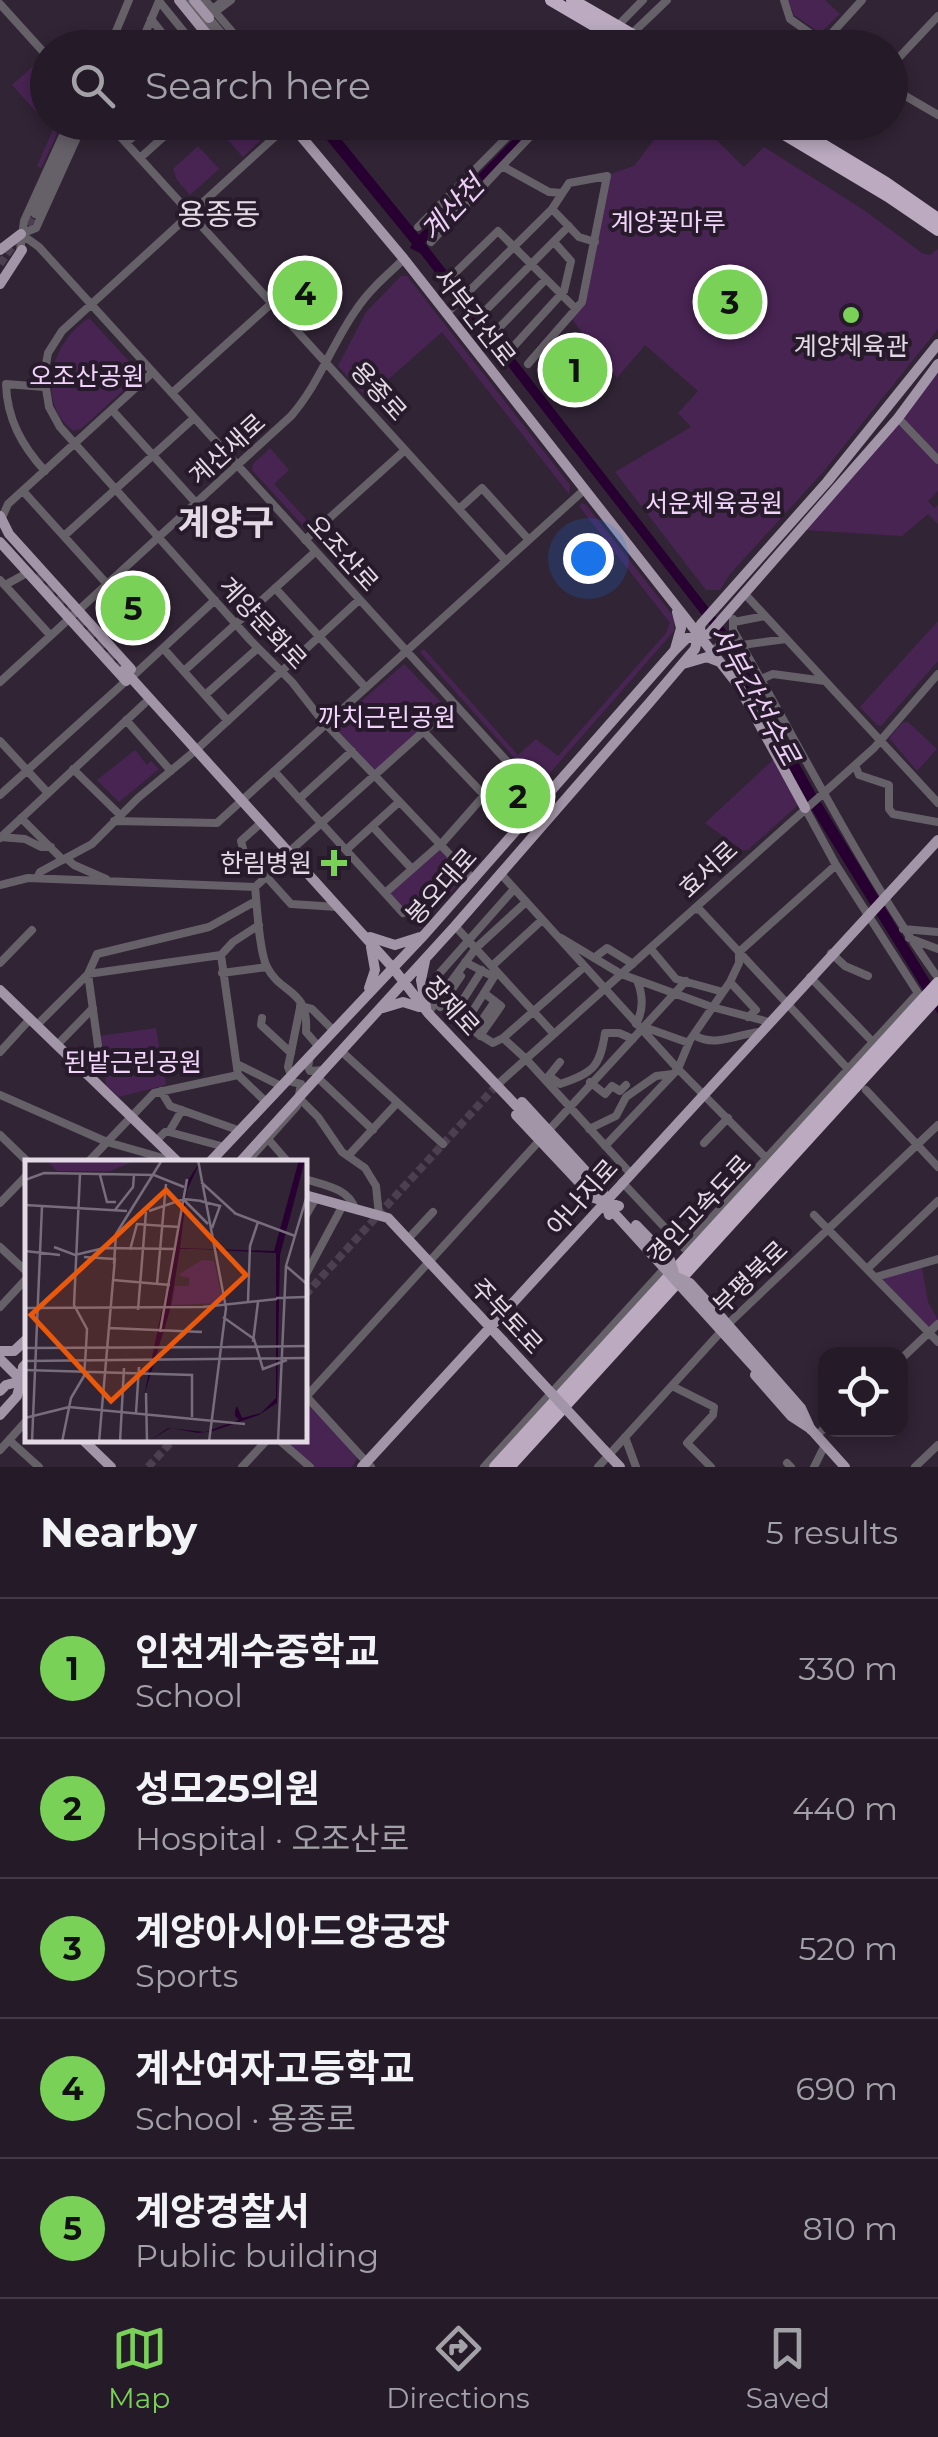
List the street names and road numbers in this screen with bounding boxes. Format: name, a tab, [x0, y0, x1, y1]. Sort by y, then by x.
street label: 서부간선로	[428, 262, 522, 372]
street label: 용종로	[345, 355, 413, 427]
street label: 계산새로	[183, 407, 271, 491]
street label: 오조산로	[301, 509, 385, 597]
street label: 계양문화로	[213, 571, 313, 675]
street label: 효서로	[673, 834, 743, 904]
street label: 봉오대로	[399, 842, 483, 930]
street label: 장제로	[418, 970, 486, 1042]
street label: 경인고속도로	[641, 1148, 757, 1270]
street label: 아나지로	[540, 1153, 624, 1241]
street label: 부평북로	[706, 1234, 794, 1320]
street label: 주부토로	[465, 1272, 549, 1360]

